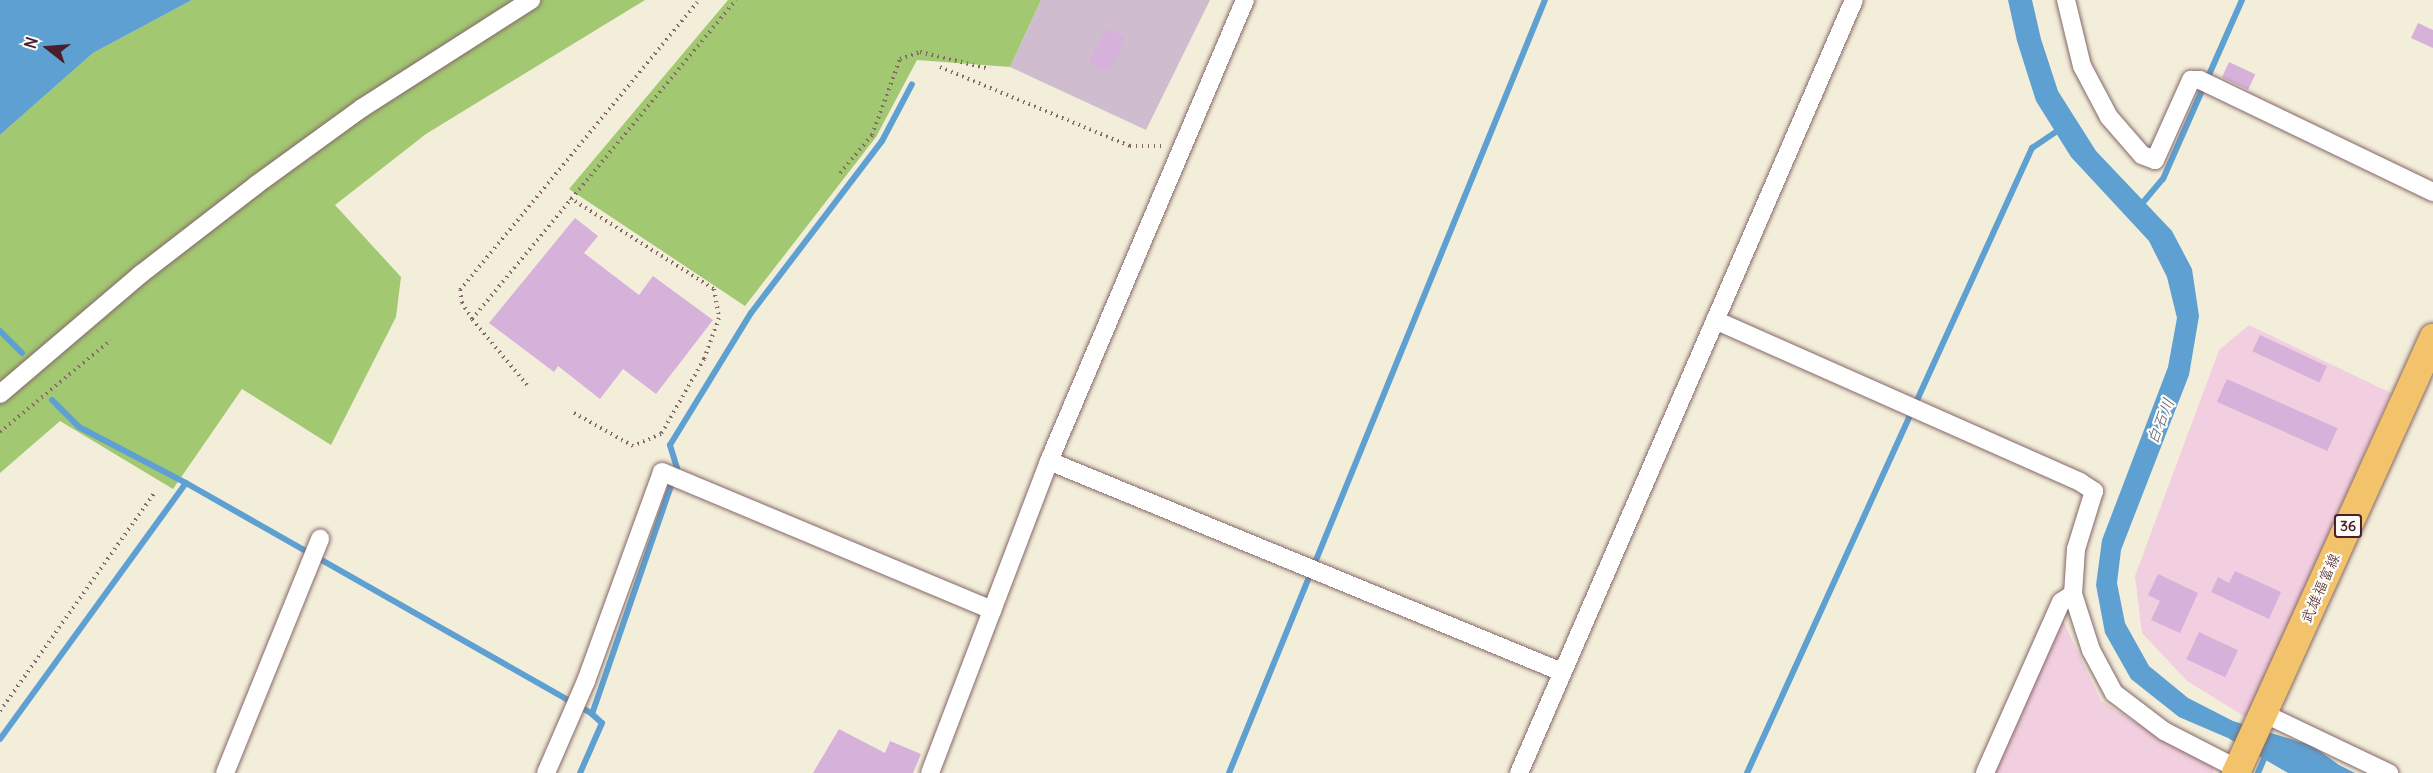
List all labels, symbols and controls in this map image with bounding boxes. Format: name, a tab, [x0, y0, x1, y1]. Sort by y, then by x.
north arrow	[18, 18, 78, 78]
text: N	[20, 35, 42, 51]
water label: 白石川	[2142, 395, 2178, 447]
road number: 36	[2333, 515, 2363, 537]
street label: 武雄福富線	[2297, 550, 2343, 626]

